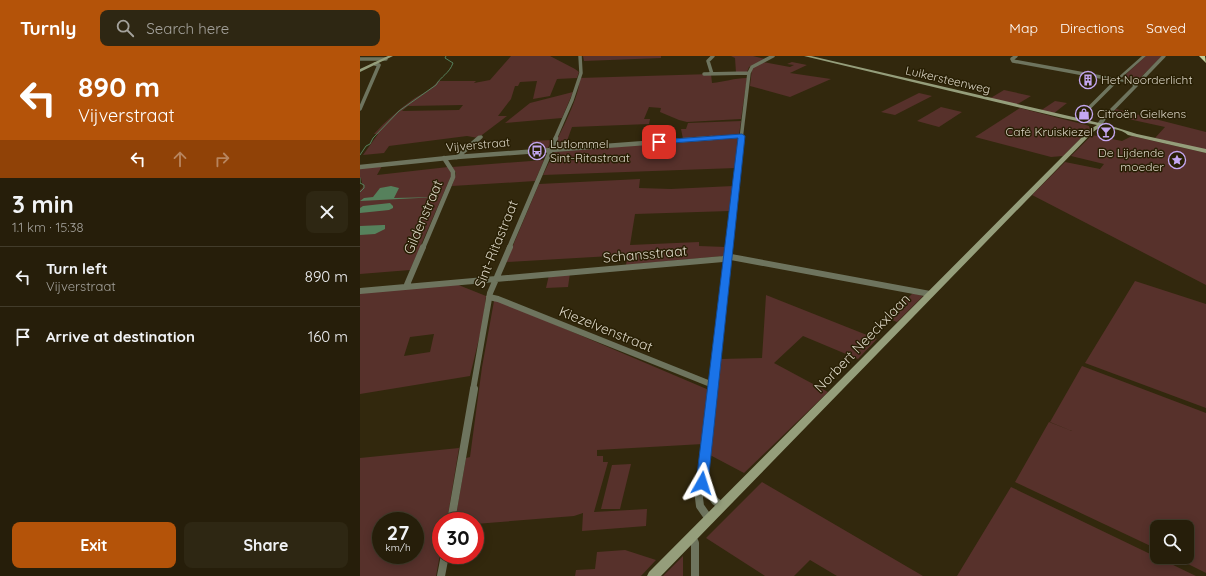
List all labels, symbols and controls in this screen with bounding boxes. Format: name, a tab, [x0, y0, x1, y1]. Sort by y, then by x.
search box	[100, 10, 380, 46]
text: Turnly	[20, 16, 76, 40]
icon: search	[114, 17, 136, 39]
text: Search here	[146, 19, 229, 38]
text: Map	[1009, 19, 1038, 37]
text: Directions	[1060, 19, 1124, 37]
text: Saved	[1146, 19, 1186, 37]
street label: Luikersteenweg	[904, 62, 992, 97]
text: 890 m	[78, 69, 160, 104]
building icon: Het Noorderlicht	[1078, 70, 1098, 90]
icon: left	[12, 72, 64, 124]
place label: Het Noorderlicht	[1101, 72, 1192, 87]
text: Vijverstraat	[78, 104, 175, 127]
shop icon: Citroën Gielkens	[1074, 104, 1094, 124]
place label: Citroën Gielkens	[1097, 106, 1186, 121]
bar icon: Café Kruiskiezel	[1096, 122, 1116, 142]
place label: Café Kruiskiezel	[1005, 124, 1093, 139]
pin	[642, 125, 676, 159]
icon: arrive	[648, 131, 670, 153]
street label: Vijverstraat	[445, 134, 511, 155]
place label: Lutlommel Sint-Ritastraat	[550, 136, 630, 165]
bus stop icon: Lutlommel Sint-Ritastraat	[527, 141, 547, 161]
place label: De Lijdende moeder	[1098, 145, 1164, 174]
icon: left	[127, 148, 149, 170]
icon: ahead	[169, 148, 191, 170]
icon: right	[211, 148, 233, 170]
place icon: De Lijdende moeder	[1167, 150, 1187, 170]
street label: Gildenstraat	[399, 177, 447, 257]
text: 3 min	[12, 189, 74, 219]
button: close	[306, 191, 348, 233]
street label: Sint-Ritastraat	[470, 197, 522, 291]
text: 1.1 km · 15:38	[12, 219, 84, 235]
street label: Schansstraat	[602, 241, 688, 267]
text: Turn left	[46, 259, 108, 278]
icon: left	[12, 266, 34, 288]
text: 890 m	[305, 267, 348, 286]
text: Vijverstraat	[46, 278, 116, 294]
street label: Norbert Neeckxlaan	[810, 290, 914, 396]
street label: Kiezelvenstraat	[557, 302, 656, 356]
icon: arrive	[12, 326, 34, 348]
text: Arrive at destination	[46, 327, 195, 346]
text: 160 m	[308, 327, 348, 346]
position arrow	[681, 462, 723, 504]
speed limit sign: 30	[432, 512, 484, 564]
text: 27	[387, 520, 409, 545]
map controls	[1150, 520, 1194, 564]
button: search	[1150, 520, 1194, 564]
button: Exit	[12, 522, 176, 568]
button: Share	[184, 522, 348, 568]
text: km/h	[385, 541, 411, 554]

